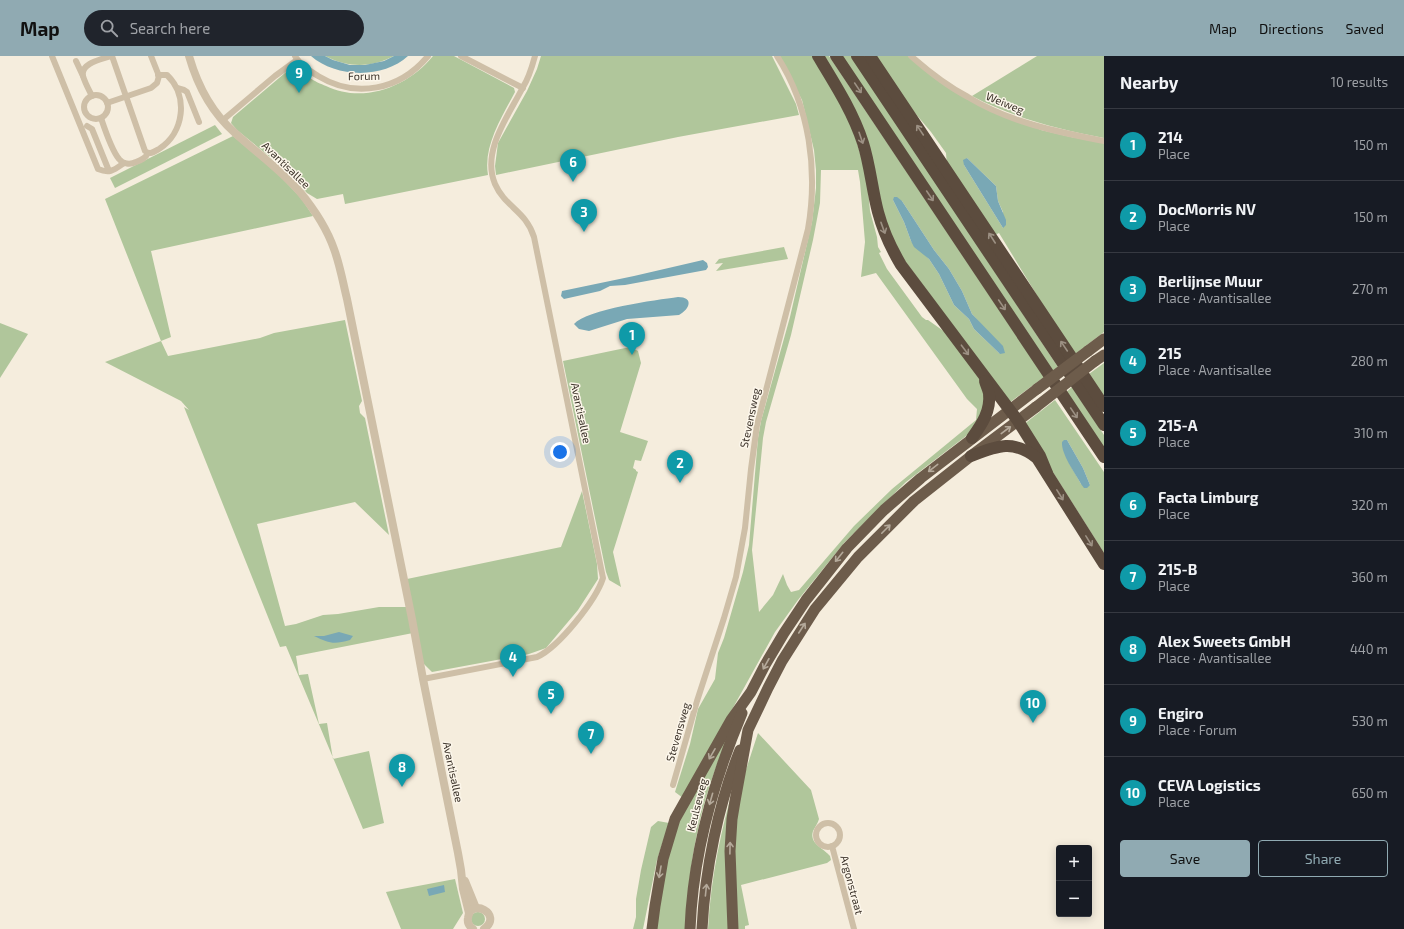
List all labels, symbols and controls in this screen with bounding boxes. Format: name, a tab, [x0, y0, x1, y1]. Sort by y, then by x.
search box	[84, 10, 364, 46]
text: Map	[20, 17, 60, 40]
icon: search	[98, 17, 120, 39]
text: Search here	[130, 19, 210, 37]
text: Map	[1209, 20, 1237, 37]
text: Directions	[1259, 20, 1324, 37]
text: Saved	[1346, 20, 1384, 37]
pin: 9	[286, 60, 312, 93]
street label: Forum	[348, 69, 380, 82]
text: Nearby	[1120, 72, 1178, 92]
text: 10 results	[1331, 74, 1388, 90]
one-way arrow	[854, 83, 862, 94]
street label: Weiweg	[984, 89, 1026, 116]
one-way arrow	[916, 125, 924, 136]
text: 214	[1158, 128, 1183, 146]
one-way arrow	[858, 132, 865, 145]
text: 1	[1130, 137, 1136, 153]
text: 150 m	[1354, 137, 1388, 153]
street label: Avantisallee	[260, 139, 313, 191]
text: Place	[1158, 146, 1190, 162]
pin: 6	[560, 149, 586, 182]
one-way arrow	[926, 191, 934, 202]
pin: 3	[571, 199, 597, 232]
text: DocMorris NV	[1158, 200, 1256, 218]
text: 2	[1129, 209, 1137, 225]
text: 150 m	[1354, 209, 1388, 225]
text: Place	[1158, 218, 1190, 234]
one-way arrow	[880, 221, 887, 234]
one-way arrow	[988, 233, 996, 244]
text: Berlijnse Muur	[1158, 272, 1262, 290]
text: 3	[1129, 281, 1137, 297]
text: 270 m	[1352, 281, 1388, 297]
text: Place · Avantisallee	[1158, 290, 1271, 306]
one-way arrow	[998, 299, 1006, 310]
pin: 1	[619, 322, 645, 355]
one-way arrow	[1060, 340, 1068, 352]
one-way arrow	[961, 344, 969, 355]
text: 215	[1158, 344, 1181, 362]
text: 4	[1129, 353, 1137, 369]
text: 280 m	[1351, 353, 1388, 369]
text: Place · Avantisallee	[1158, 362, 1271, 378]
street label: Avantisallee	[569, 381, 594, 445]
street label: Stevensweg	[737, 387, 762, 449]
one-way arrow	[1070, 407, 1079, 418]
text: 215-A	[1158, 416, 1197, 434]
text: 5	[1129, 425, 1137, 441]
text: 310 m	[1353, 425, 1388, 441]
one-way arrow	[1000, 426, 1011, 434]
text: Place	[1158, 434, 1190, 450]
your location	[550, 442, 570, 462]
pin: 2	[667, 450, 693, 483]
one-way arrow	[928, 464, 939, 473]
text: Facta Limburg	[1158, 488, 1258, 506]
one-way arrow	[1057, 489, 1065, 501]
text: 6	[1129, 497, 1137, 513]
text: 320 m	[1351, 497, 1388, 513]
text: Place	[1158, 506, 1190, 522]
one-way arrow	[881, 524, 891, 534]
one-way arrow	[1085, 535, 1093, 546]
one-way arrow	[835, 552, 844, 563]
text: 215-B	[1158, 560, 1197, 578]
text: 7	[1130, 569, 1136, 585]
text: 360 m	[1351, 569, 1388, 585]
text: Place	[1158, 578, 1190, 594]
one-way arrow	[798, 623, 807, 634]
text: Alex Sweets GmbH	[1158, 632, 1291, 650]
text: 8	[1129, 641, 1137, 657]
text: 440 m	[1350, 641, 1388, 657]
pin: 4	[500, 644, 526, 677]
text: Place · Avantisallee	[1158, 650, 1271, 666]
one-way arrow	[761, 658, 769, 670]
pin: 5	[538, 681, 564, 714]
pin: 10	[1020, 690, 1046, 723]
street label: Stevensweg	[663, 701, 692, 763]
text: Engiro	[1158, 704, 1204, 722]
text: 9	[1129, 713, 1137, 729]
text: 530 m	[1352, 713, 1388, 729]
pin: 7	[578, 721, 604, 754]
text: Place · Forum	[1158, 722, 1237, 738]
street label: Avantisallee	[441, 740, 466, 804]
one-way arrow	[707, 748, 715, 760]
pin: 8	[389, 754, 415, 787]
text: CEVA Logistics	[1158, 776, 1261, 794]
street label: Keulseweg	[684, 777, 709, 833]
text: 10	[1126, 785, 1140, 801]
text: 650 m	[1351, 785, 1388, 801]
one-way arrow	[707, 793, 714, 806]
text: Place	[1158, 794, 1190, 810]
button: Save	[1120, 840, 1250, 877]
button: Share	[1258, 840, 1388, 877]
one-way arrow	[726, 842, 734, 855]
map controls	[1056, 845, 1092, 917]
button: +	[1056, 845, 1092, 881]
street label: Argonstraat	[838, 854, 867, 916]
one-way arrow	[656, 865, 664, 878]
button: −	[1056, 881, 1092, 917]
one-way arrow	[702, 884, 710, 897]

